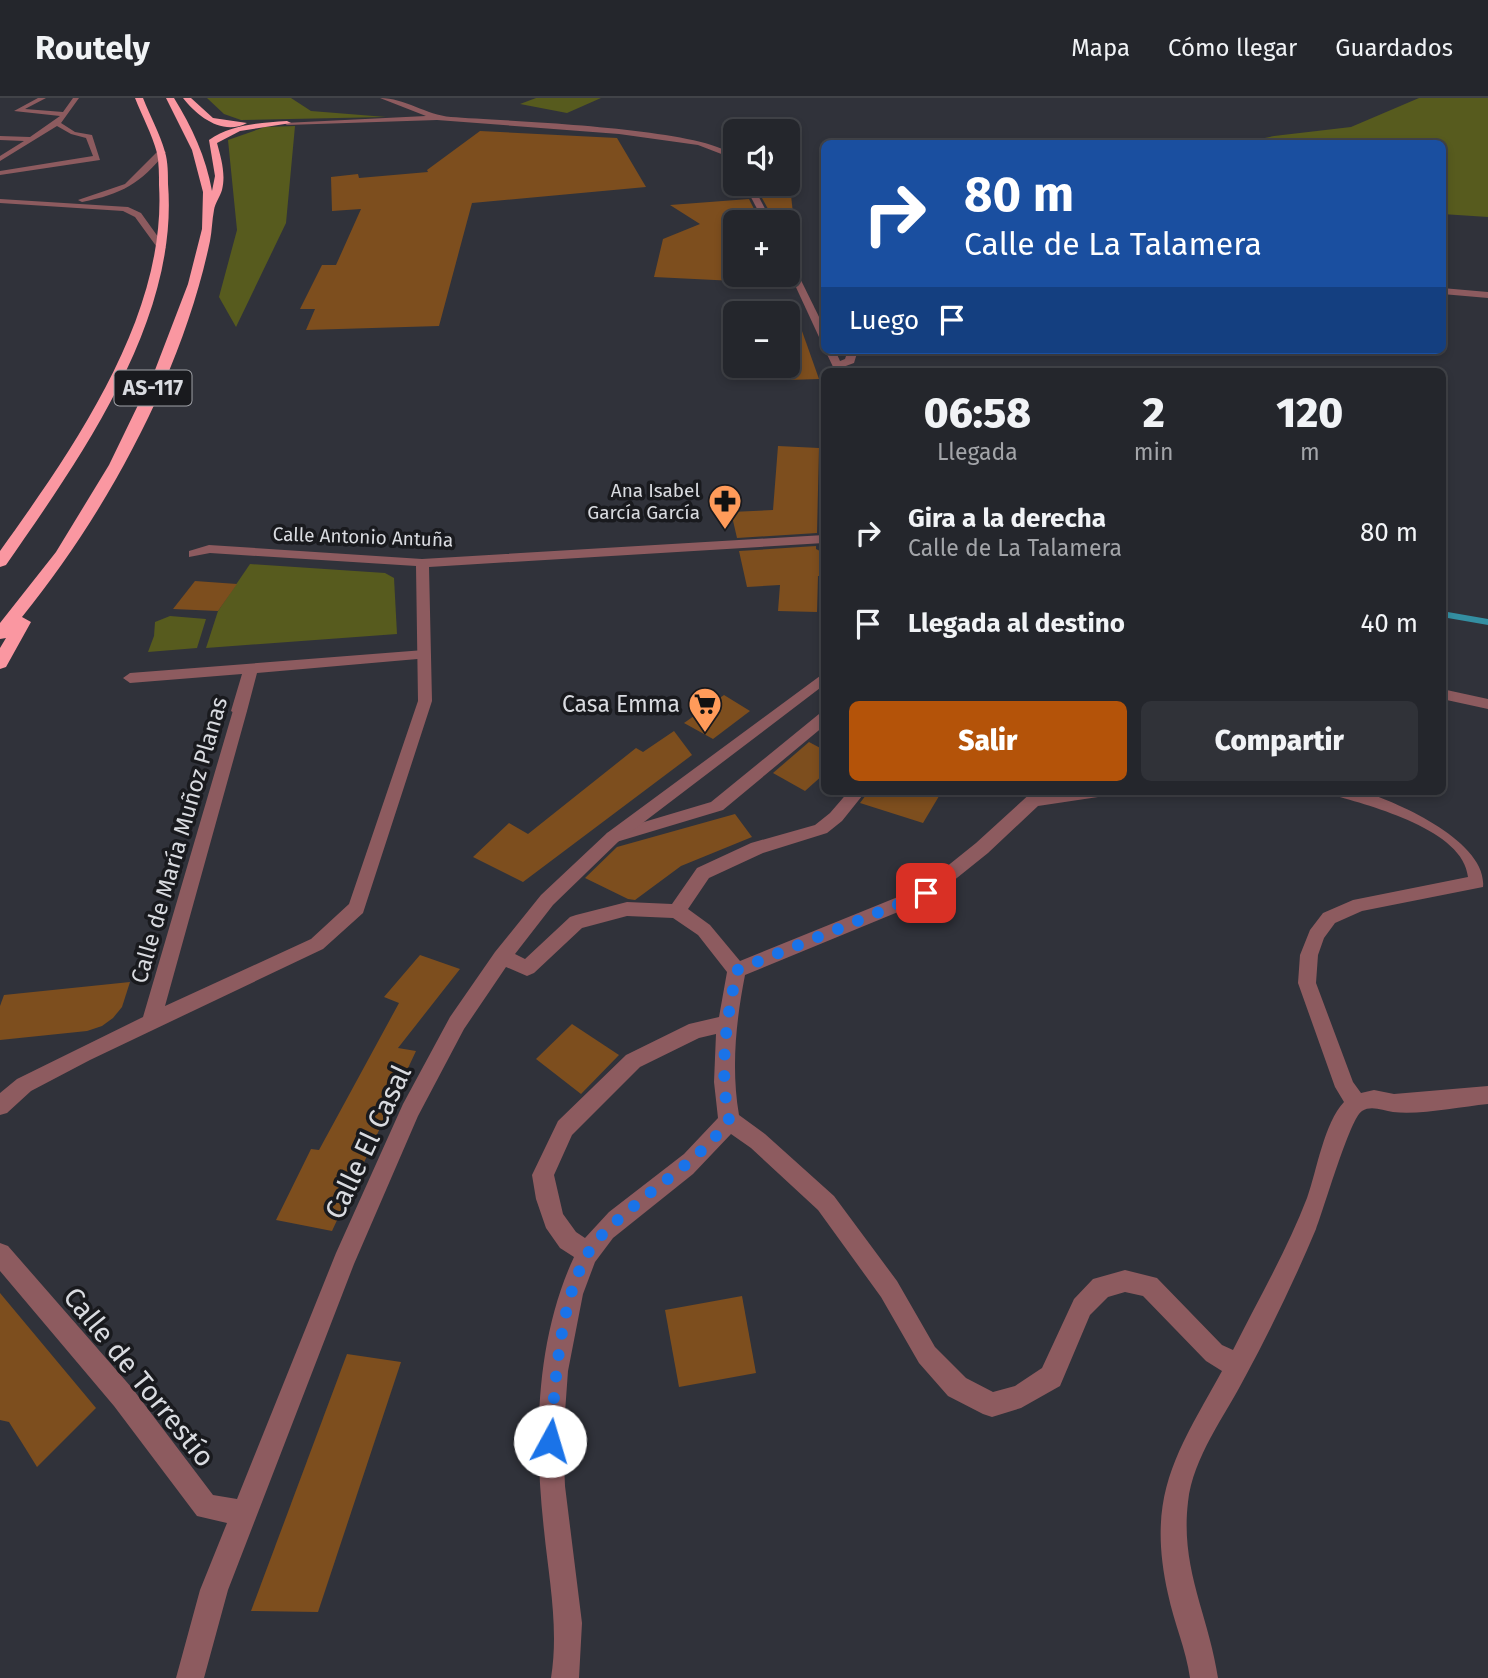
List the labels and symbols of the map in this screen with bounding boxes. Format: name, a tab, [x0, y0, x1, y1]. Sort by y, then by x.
road number: AS-117	[114, 370, 192, 406]
place label: Ana Isabel García García	[587, 479, 700, 524]
pharmacy icon: Ana Isabel García García	[706, 482, 744, 531]
street label: Calle Antonio Antuña	[272, 522, 454, 552]
supermarket icon: Casa Emma	[686, 685, 724, 734]
place label: Casa Emma	[562, 690, 680, 718]
street label: Calle de María Muñoz Planas	[125, 694, 233, 986]
pin	[896, 863, 956, 923]
street label: Calle El Casal	[318, 1060, 418, 1224]
street label: Calle de Torrestío	[56, 1281, 222, 1473]
position arrow	[513, 1404, 587, 1478]

